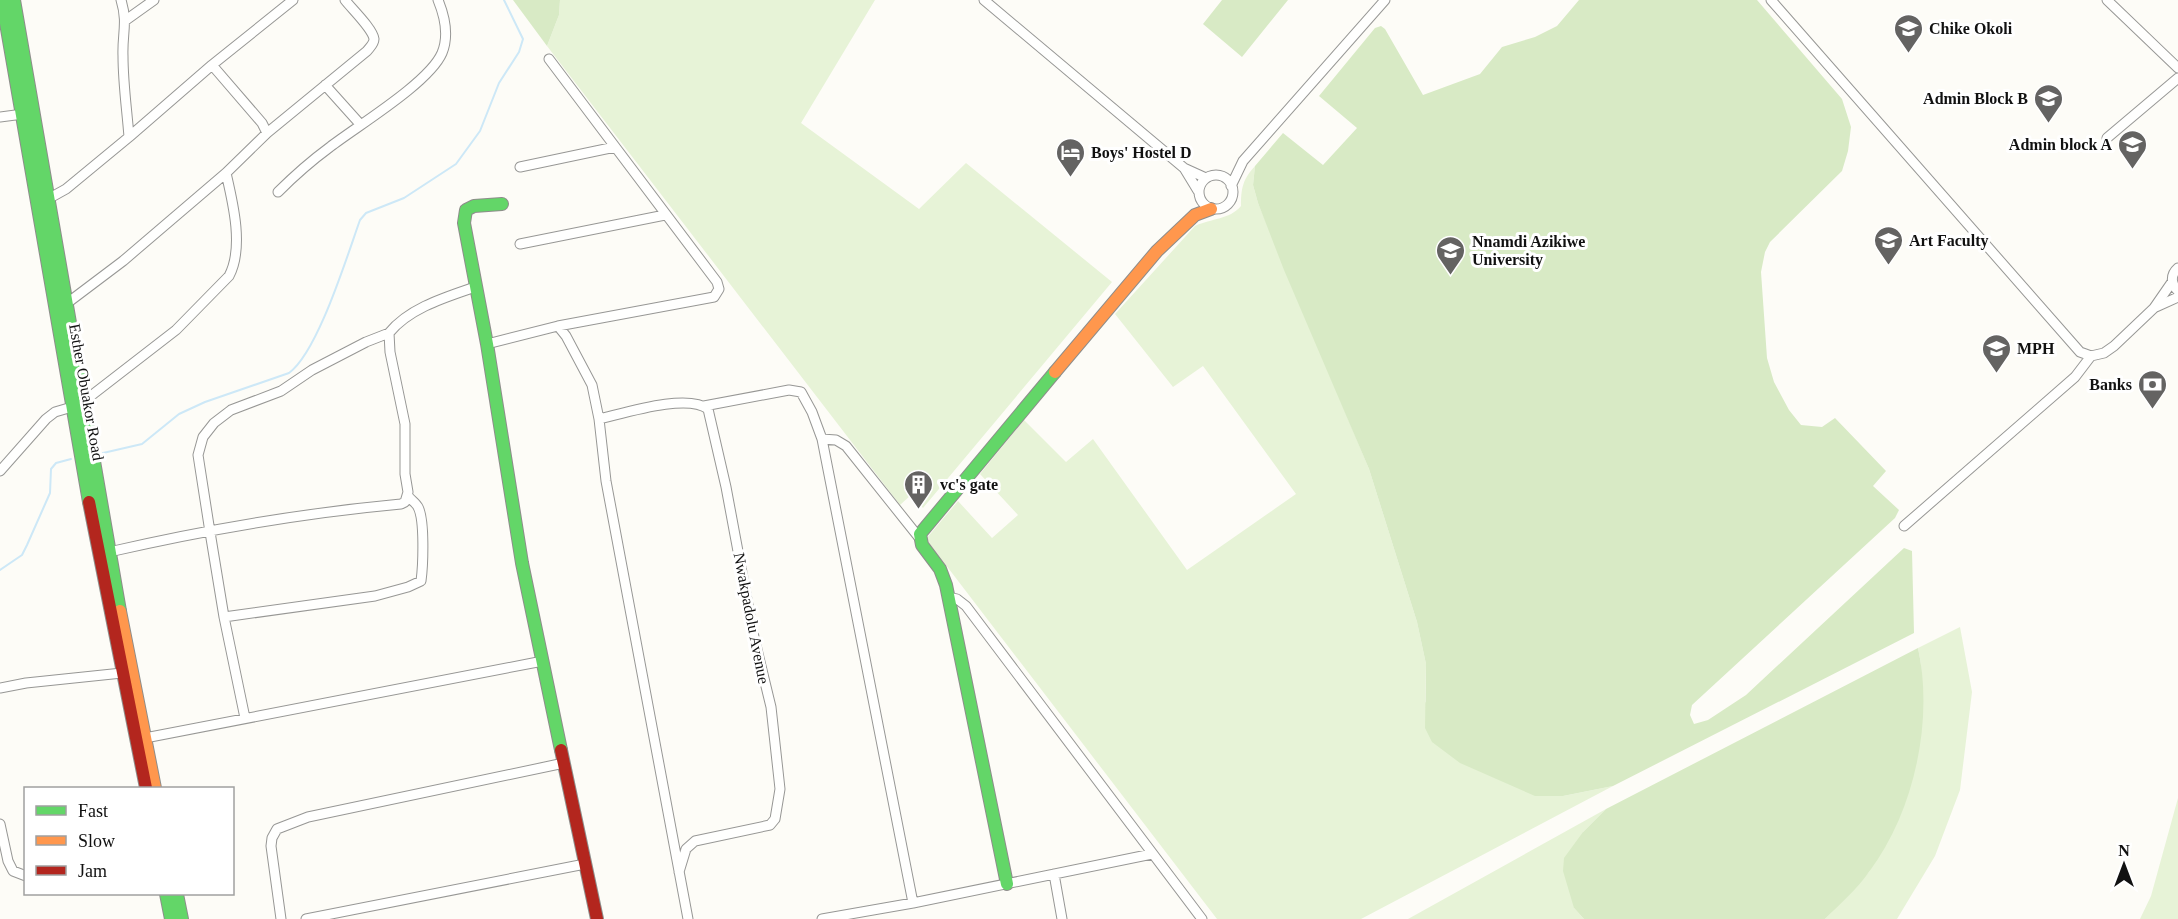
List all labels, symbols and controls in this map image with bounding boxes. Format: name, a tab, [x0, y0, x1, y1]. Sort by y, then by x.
school or university icon: Chike Okoli	[1892, 12, 1924, 54]
place label: Chike Okoli	[1929, 20, 2013, 37]
school or university icon: Admin Block B	[2033, 82, 2065, 124]
place label: Admin Block B	[1923, 90, 2028, 107]
school or university icon: Admin block A	[2117, 128, 2149, 170]
hotel icon: Boys' Hostel D	[1054, 136, 1086, 178]
place label: Admin block A	[2009, 136, 2112, 153]
place label: Boys' Hostel D	[1091, 144, 1191, 162]
school or university icon: Art Faculty	[1872, 224, 1904, 266]
place label: Art Faculty	[1909, 232, 1989, 250]
place label: Nnamdi Azikiwe University	[1472, 233, 1585, 269]
school or university icon: Nnamdi Azikiwe University	[1435, 234, 1467, 276]
street label: Esther Obuakor Road	[66, 322, 107, 462]
school or university icon: MPH	[1980, 332, 2012, 374]
place label: MPH	[2017, 340, 2055, 357]
bank icon: Banks	[2137, 368, 2169, 410]
place label: Banks	[2089, 376, 2132, 393]
building icon: vc's gate	[903, 468, 935, 510]
place label: vc's gate	[940, 476, 998, 494]
street label: Nwakpadolu Avenue	[729, 551, 773, 685]
legend	[24, 787, 234, 895]
text: Fast	[78, 801, 108, 821]
text: Slow	[78, 831, 115, 851]
north arrow	[2094, 835, 2154, 895]
text: N	[2118, 842, 2130, 859]
text: Jam	[78, 861, 107, 881]

